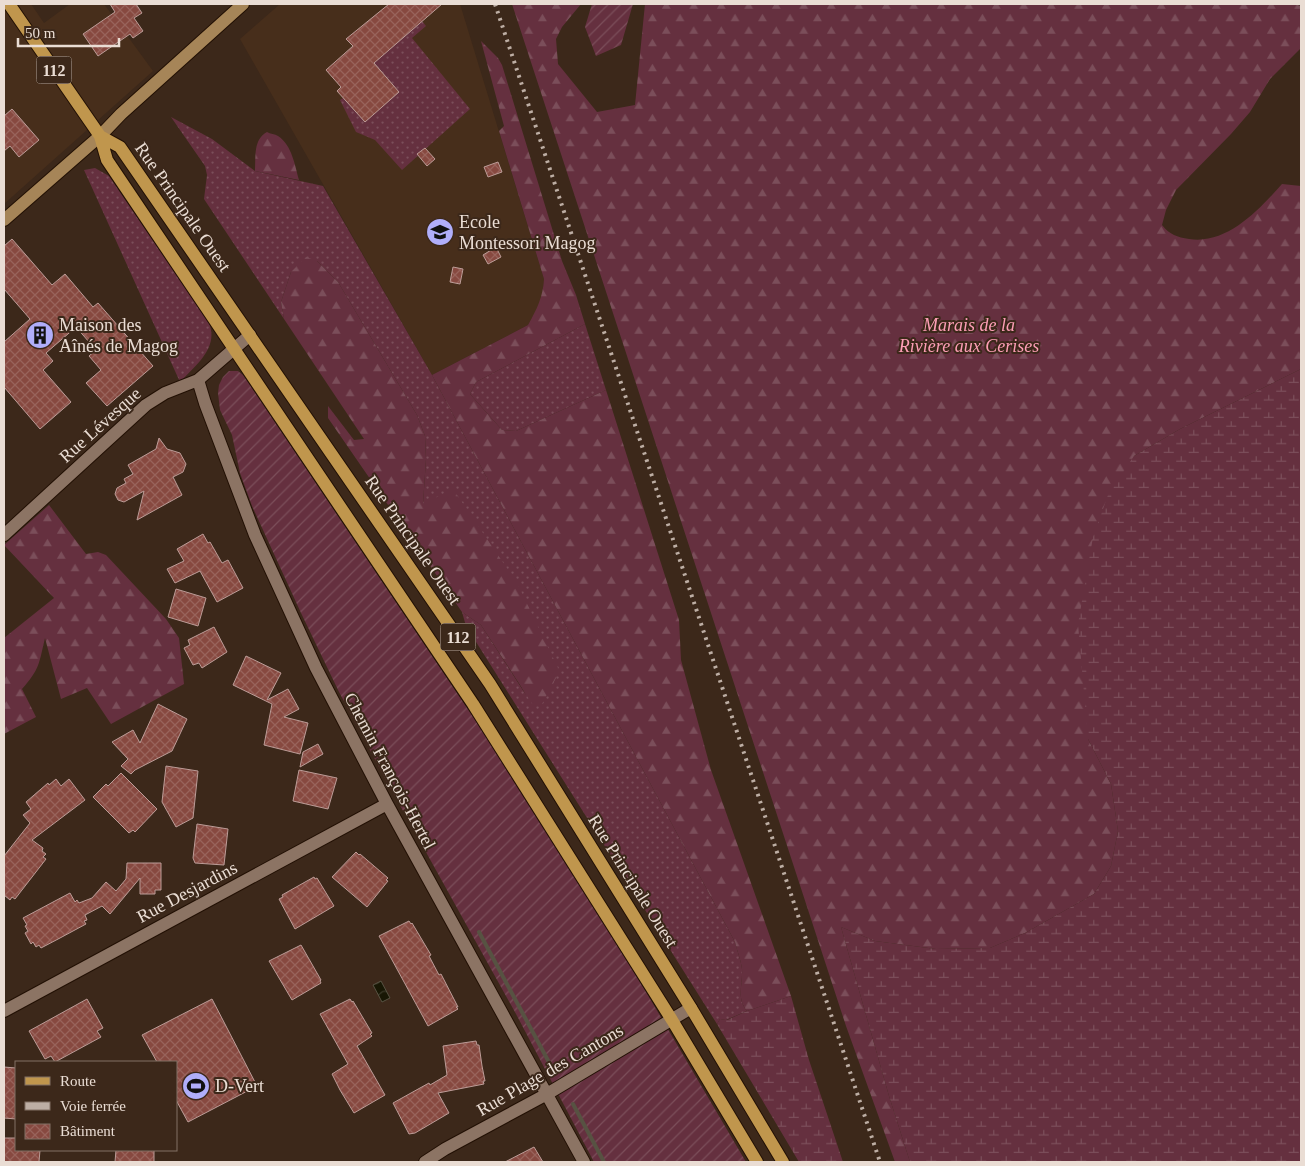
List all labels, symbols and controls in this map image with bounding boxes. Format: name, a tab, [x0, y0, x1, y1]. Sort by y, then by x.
scale bar	[18, 15, 119, 47]
text: 50 m	[25, 25, 56, 41]
road number: 112	[36, 56, 72, 84]
street label: Rue Principale Ouest	[131, 139, 235, 275]
place label: Ecole Montessori Magog	[459, 212, 596, 253]
school or university icon: Ecole Montessori Magog	[425, 217, 455, 247]
place label: Maison des Aînés de Magog	[59, 315, 178, 356]
park label: Marais de la Rivière aux Cerises	[898, 315, 1039, 356]
building icon: Maison des Aînés de Magog	[25, 320, 55, 350]
street label: Rue Lévesque	[55, 383, 145, 467]
street label: Rue Principale Ouest	[361, 472, 465, 608]
road number: 112	[440, 624, 476, 650]
street label: Chemin François-Hertel	[340, 689, 440, 853]
street label: Rue Principale Ouest	[584, 811, 682, 951]
street label: Rue Desjardins	[134, 857, 240, 927]
street label: Rue Plage des Cantons	[473, 1020, 627, 1120]
legend	[15, 1061, 178, 1151]
sports icon: D-Vert	[181, 1071, 211, 1101]
text: Route	[60, 1073, 96, 1089]
place label: D-Vert	[215, 1076, 264, 1096]
text: Voie ferrée	[60, 1098, 126, 1114]
text: Bâtiment	[60, 1123, 116, 1139]

